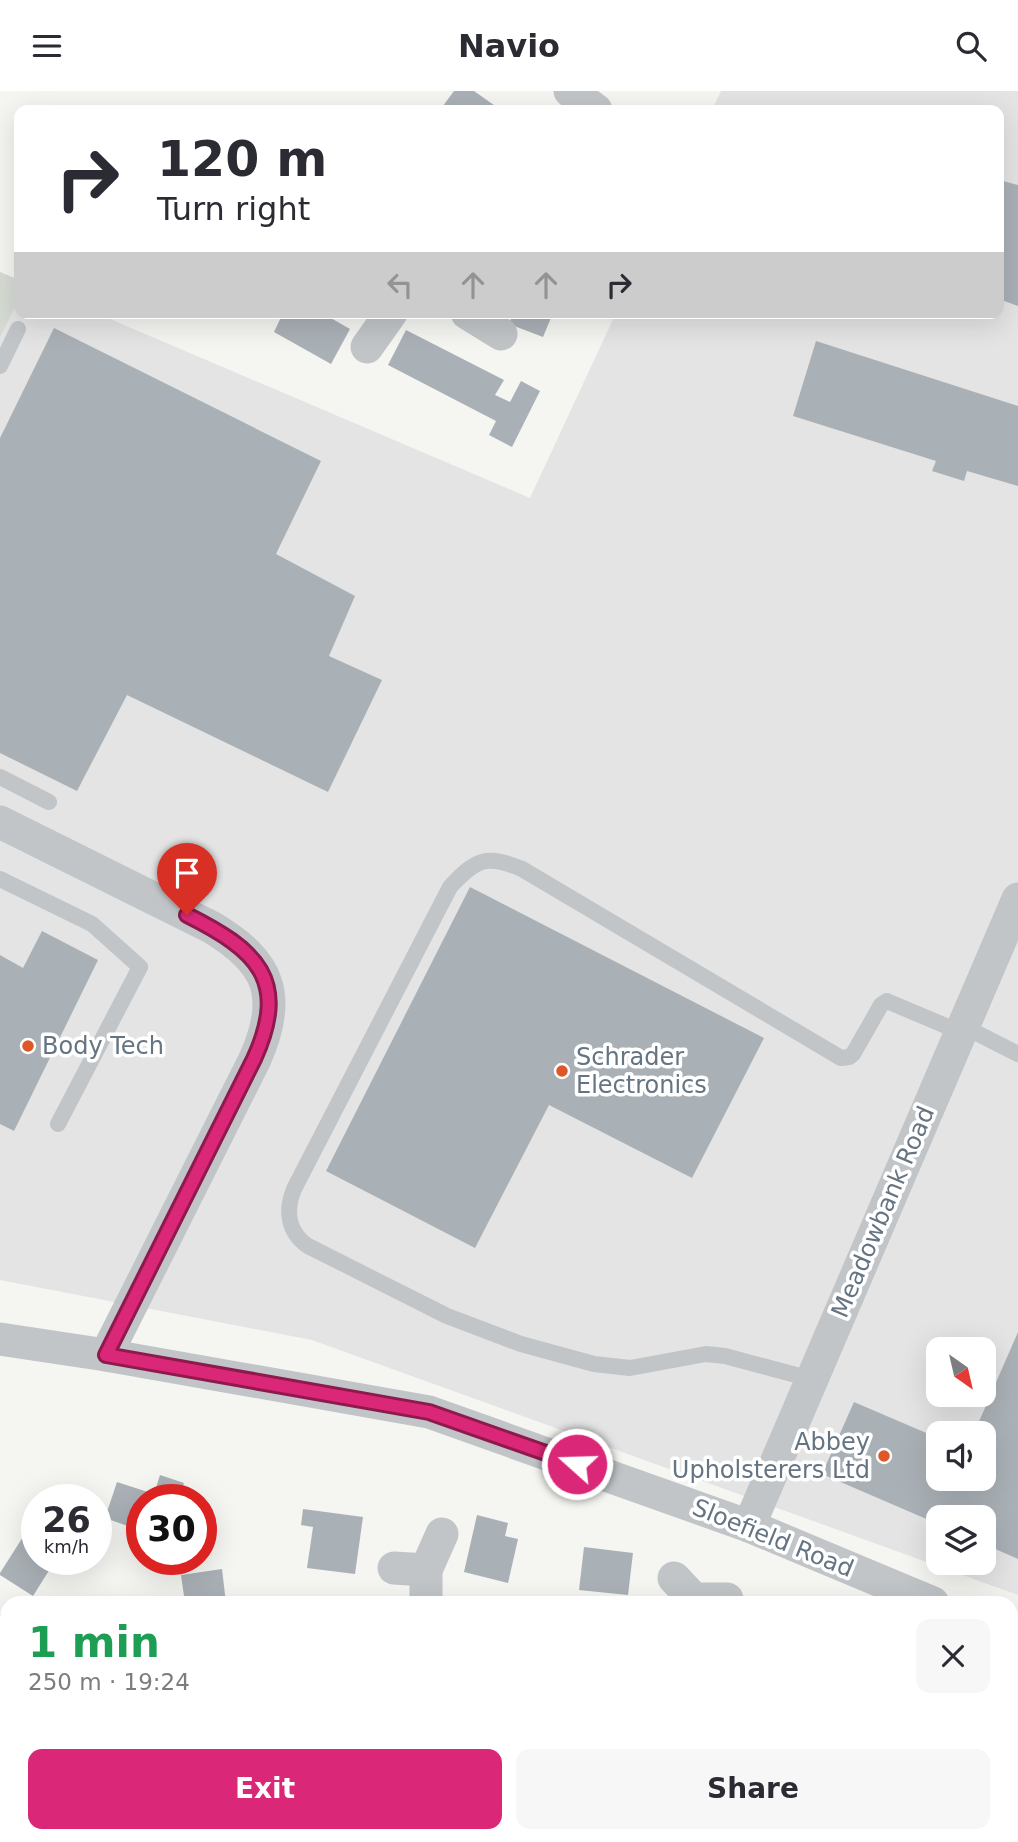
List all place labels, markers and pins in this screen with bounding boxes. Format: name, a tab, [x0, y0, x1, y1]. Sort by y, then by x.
pin	[157, 843, 217, 915]
place label: Body Tech	[42, 1032, 164, 1060]
marker: Body Tech	[20, 1038, 36, 1054]
place label: Schrader Electronics	[576, 1043, 707, 1099]
marker: Schrader Electronics	[554, 1063, 570, 1079]
place label: Abbey Upholsterers Ltd	[672, 1428, 870, 1484]
marker: Abbey Upholsterers Ltd	[876, 1448, 892, 1464]

